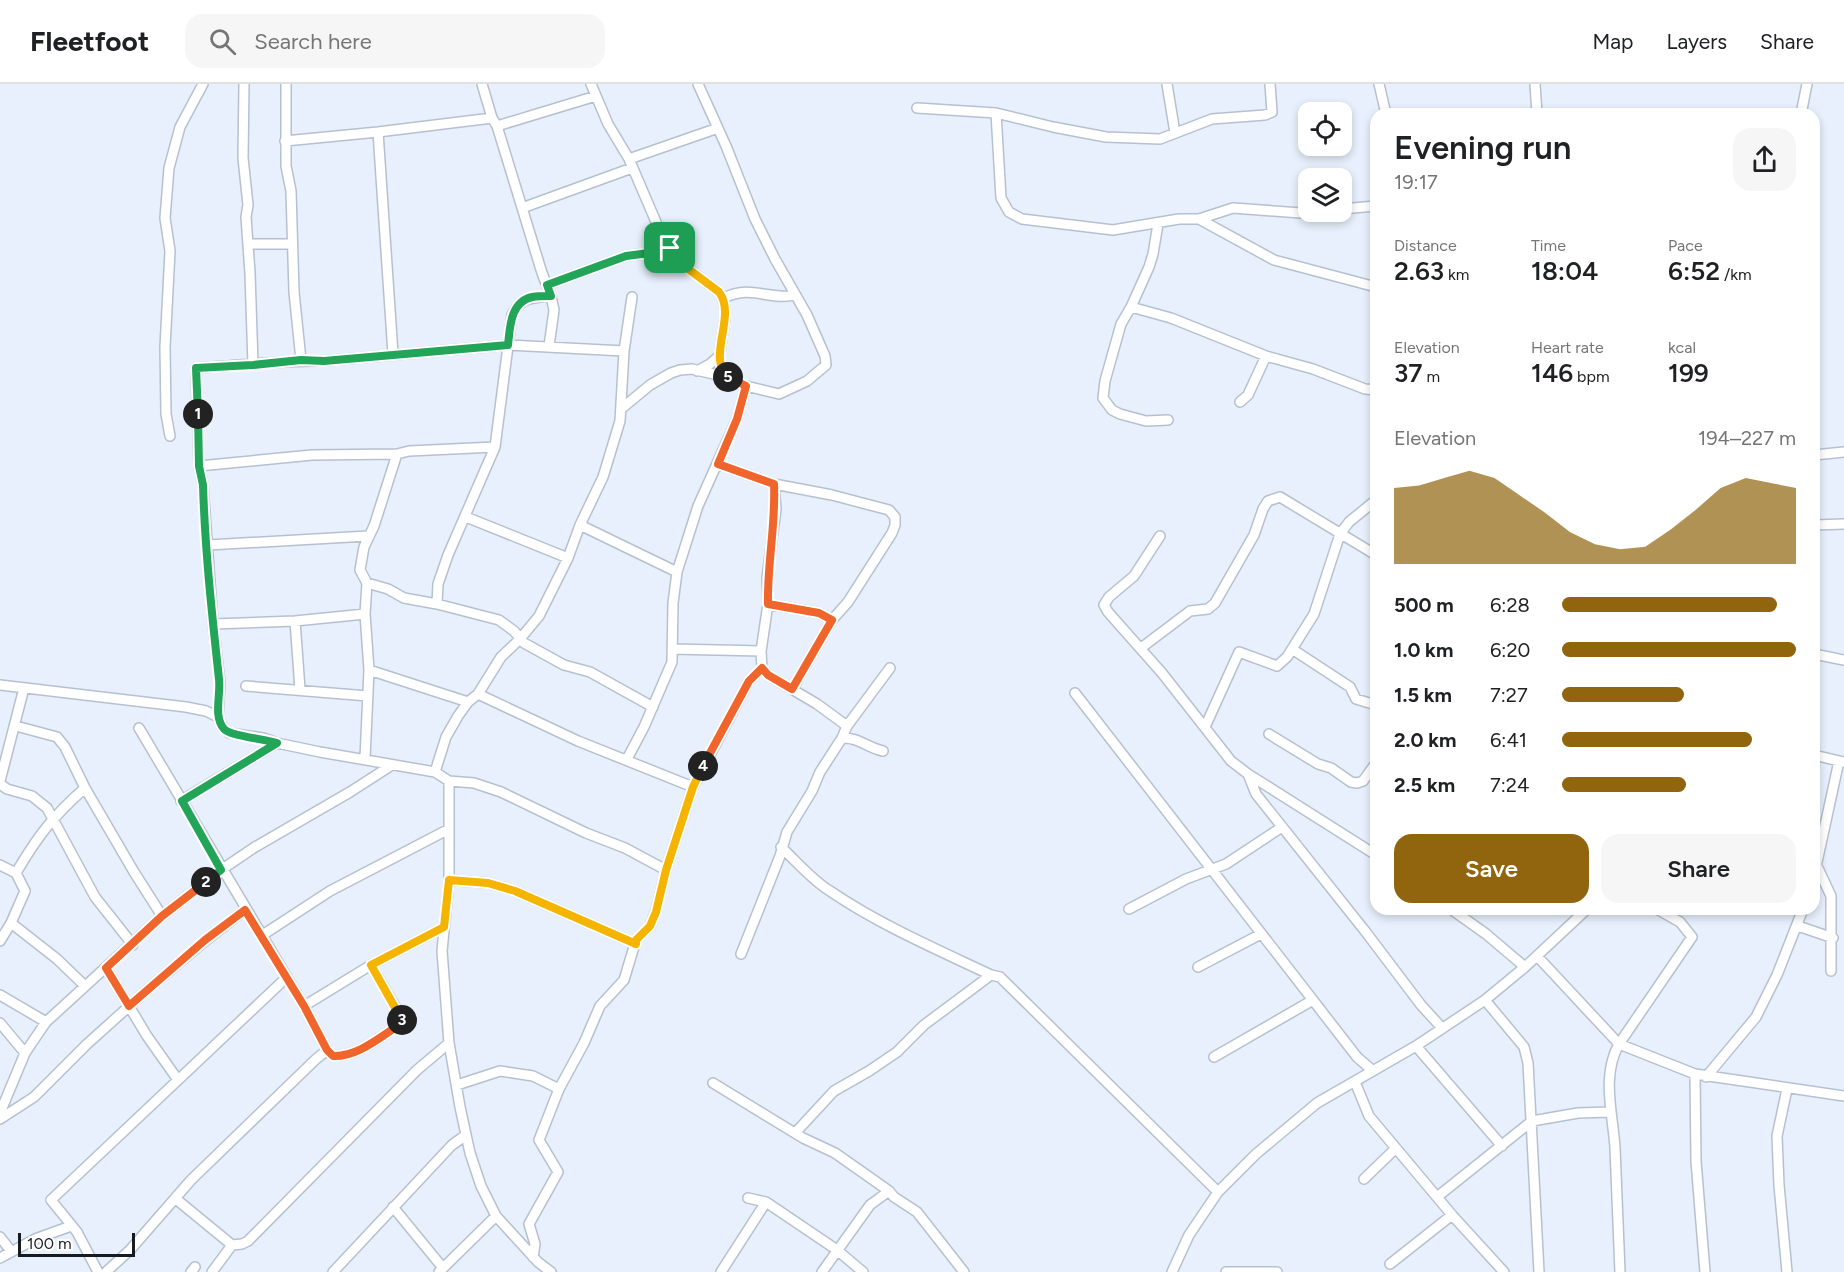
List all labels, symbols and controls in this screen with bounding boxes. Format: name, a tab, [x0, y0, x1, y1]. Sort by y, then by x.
search box	[185, 14, 605, 68]
text: Fleetfoot	[30, 24, 149, 58]
icon: search	[206, 25, 239, 58]
text: Search here	[254, 28, 372, 55]
text: Map	[1593, 29, 1633, 54]
text: Layers	[1666, 29, 1727, 54]
text: Share	[1760, 29, 1814, 54]
map controls	[1298, 102, 1352, 222]
button: locate	[1298, 102, 1352, 156]
text: Evening run	[1394, 128, 1571, 167]
button: share	[1733, 128, 1796, 191]
button: layers	[1298, 168, 1352, 222]
text: 19:17	[1394, 170, 1438, 194]
pin	[644, 222, 695, 273]
icon: arrive	[653, 231, 686, 264]
text: Distance	[1394, 236, 1457, 255]
text: Time	[1531, 236, 1566, 255]
text: Pace	[1668, 236, 1703, 255]
text: 2.63	[1394, 255, 1444, 287]
text: 18:04	[1531, 255, 1598, 287]
text: 6:52	[1668, 255, 1720, 287]
text: km	[1444, 265, 1469, 284]
text: /km	[1720, 265, 1752, 284]
text: Elevation	[1394, 338, 1460, 357]
text: Heart rate	[1531, 338, 1604, 357]
text: kcal	[1668, 338, 1696, 357]
text: 37	[1394, 357, 1423, 389]
text: 146	[1531, 357, 1573, 389]
text: 199	[1668, 357, 1709, 389]
pin: 5	[713, 362, 743, 392]
text: 5	[723, 367, 733, 386]
text: m	[1423, 367, 1440, 386]
text: bpm	[1573, 367, 1610, 386]
pin: 1	[183, 399, 213, 429]
text: 1	[195, 404, 201, 423]
text: Elevation	[1394, 426, 1476, 450]
text: 194–227 m	[1698, 426, 1796, 450]
text: 500 m	[1394, 593, 1454, 617]
text: 6:28	[1490, 593, 1530, 617]
text: 1.0 km	[1394, 638, 1453, 662]
text: 6:20	[1490, 638, 1530, 662]
text: 1.5 km	[1394, 683, 1452, 707]
text: 7:27	[1490, 683, 1528, 707]
text: 2.0 km	[1394, 728, 1456, 752]
text: 6:41	[1490, 728, 1527, 752]
pin: 4	[688, 751, 718, 781]
text: 4	[698, 756, 708, 775]
text: 2.5 km	[1394, 773, 1455, 797]
text: 7:24	[1490, 773, 1529, 797]
button: Save	[1394, 834, 1589, 903]
button: Share	[1601, 834, 1796, 903]
pin: 2	[191, 867, 221, 897]
text: 2	[201, 872, 211, 891]
pin: 3	[387, 1005, 417, 1035]
text: 3	[398, 1010, 406, 1029]
scale bar	[18, 1230, 135, 1258]
text: 100 m	[27, 1234, 72, 1253]

